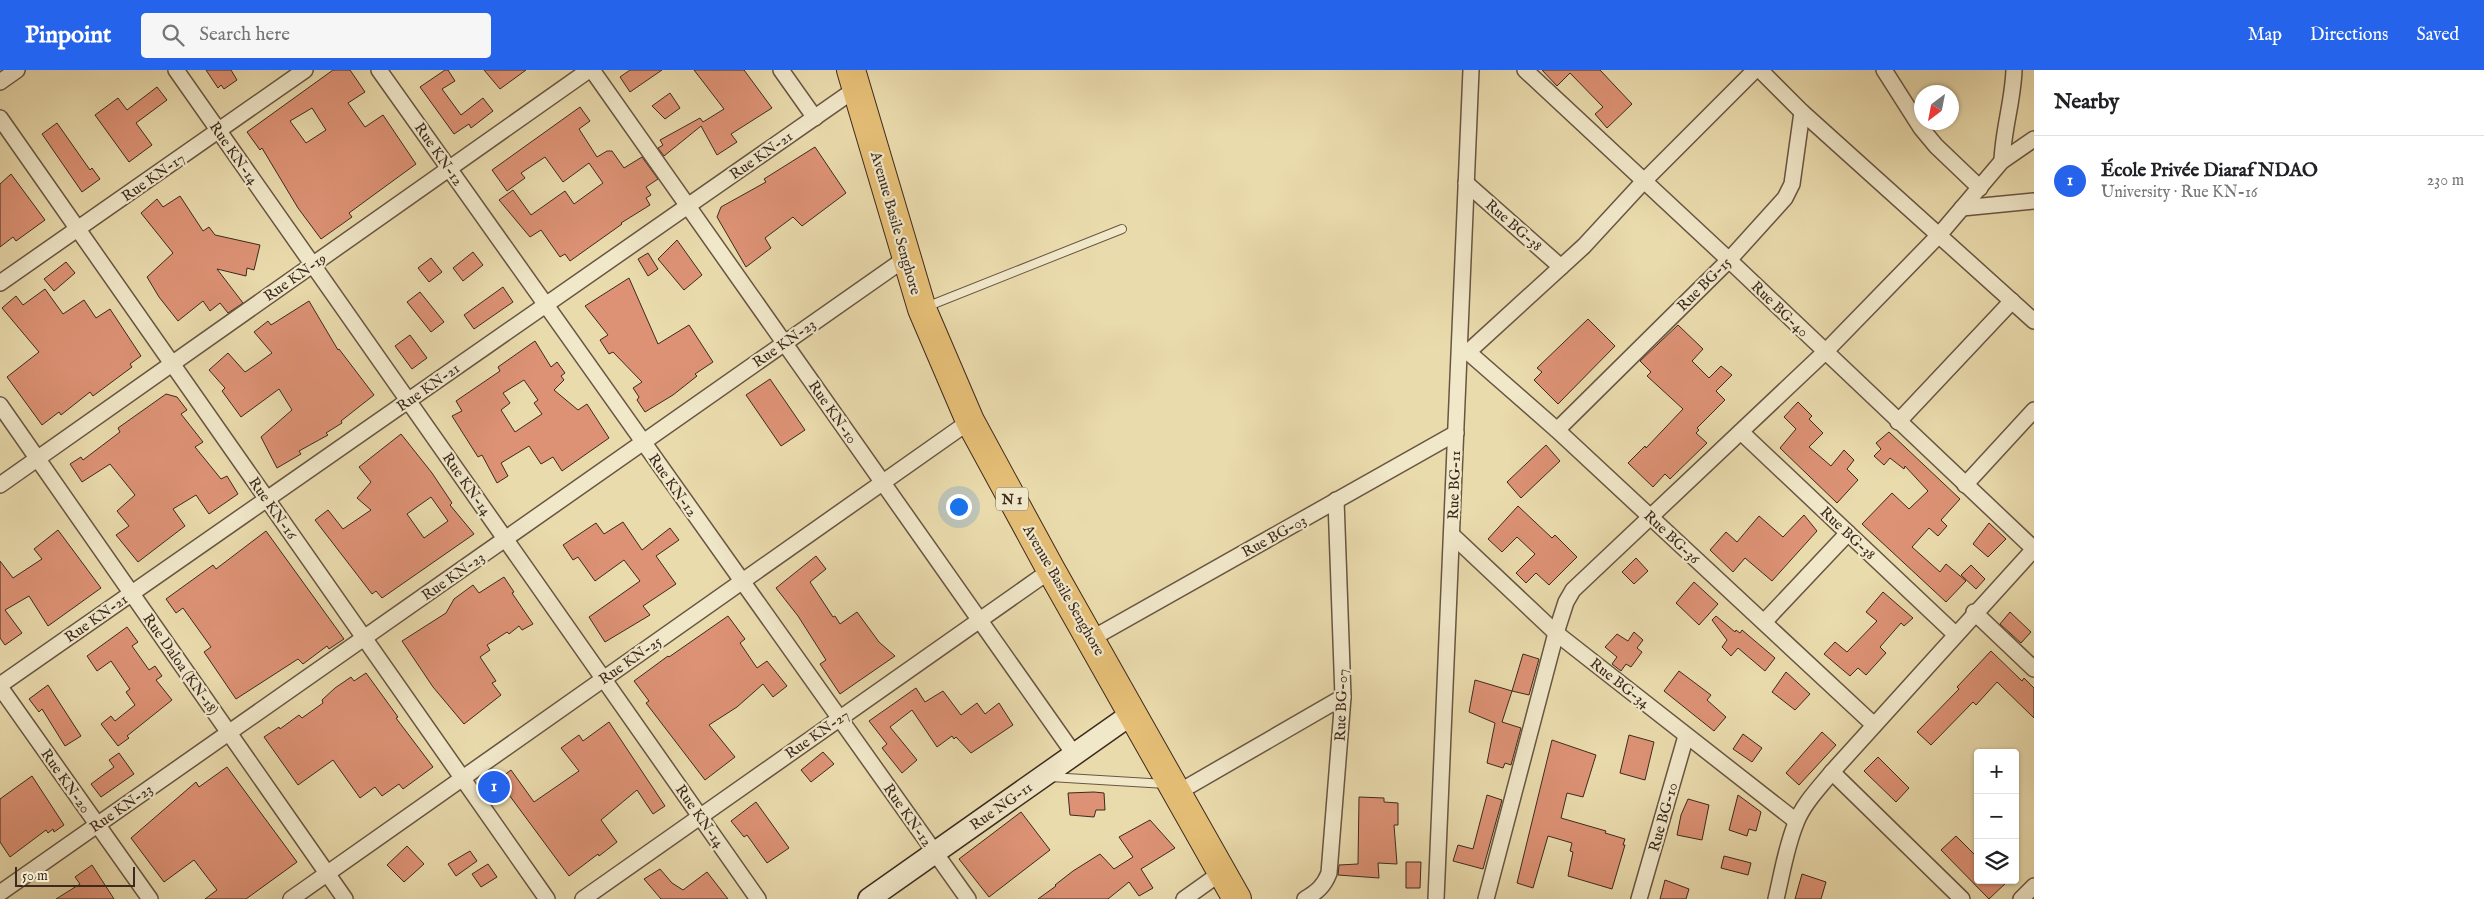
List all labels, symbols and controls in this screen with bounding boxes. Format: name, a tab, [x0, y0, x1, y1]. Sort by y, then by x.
search box	[141, 13, 491, 58]
text: Pinpoint	[25, 20, 111, 51]
icon: search	[159, 21, 187, 49]
text: Search here	[199, 23, 290, 47]
text: Map	[2248, 24, 2282, 47]
text: Directions	[2310, 24, 2388, 47]
text: Saved	[2416, 24, 2459, 47]
north arrow	[1914, 85, 1959, 130]
text: Nearby	[2054, 89, 2119, 116]
street label: Rue KN-14	[205, 118, 263, 189]
street label: Rue KN-12	[410, 119, 467, 190]
street label: Rue KN-21	[726, 127, 797, 184]
street label: Avenue Basile Senghore	[866, 148, 925, 297]
street label: Rue KN-17	[118, 149, 189, 206]
text: École Privée Diaraf NDAO	[2101, 159, 2318, 183]
text: 1	[2067, 171, 2073, 191]
text: 230 m	[2427, 171, 2464, 191]
text: University · Rue KN-16	[2101, 183, 2258, 203]
street label: Rue BG-38	[1481, 195, 1546, 255]
street label: Rue KN-19	[260, 249, 330, 306]
street label: Rue BG-15	[1673, 253, 1736, 316]
street label: Rue BG-40	[1747, 277, 1812, 341]
street label: Rue KN-23	[749, 315, 820, 372]
street label: Rue KN-21	[393, 359, 464, 416]
street label: Rue KN-10	[804, 377, 861, 448]
street label: Rue KN-14	[438, 449, 496, 520]
street label: Rue KN-12	[644, 450, 701, 521]
street label: Rue BG-11	[1444, 450, 1465, 520]
street label: Rue KN-16	[244, 473, 301, 544]
road number: N 1	[996, 488, 1028, 510]
your location	[946, 494, 972, 520]
street label: Rue BG-38	[1816, 503, 1880, 564]
street label: Rue BG-36	[1640, 507, 1704, 569]
street label: Rue BG-03	[1239, 511, 1310, 562]
street label: Avenue Basile Senghore	[1018, 521, 1109, 659]
street label: Rue KN-23	[418, 548, 489, 605]
street label: Rue KN-21	[61, 590, 132, 647]
street label: Rue Daloa (KN-18)	[139, 610, 223, 719]
street label: Rue KN-25	[595, 632, 666, 689]
street label: Rue BG-34	[1586, 654, 1654, 713]
street label: Rue BG-07	[1331, 668, 1352, 742]
street label: Rue KN-27	[782, 705, 853, 763]
street label: Rue KN-20	[36, 745, 95, 817]
map controls	[1974, 749, 2019, 884]
button: +	[1974, 749, 2019, 794]
pin: 1	[478, 768, 510, 806]
street label: Rue NG-11	[966, 778, 1036, 835]
street label: Rue KN-23	[86, 780, 157, 837]
street label: Rue KN-12	[879, 780, 936, 851]
street label: Rue BG-10	[1645, 780, 1682, 854]
street label: Rue KN-14	[671, 781, 729, 852]
button: −	[1974, 794, 2019, 839]
button: layers	[1974, 839, 2019, 884]
scale bar	[15, 864, 135, 887]
text: 50 m	[22, 867, 48, 885]

